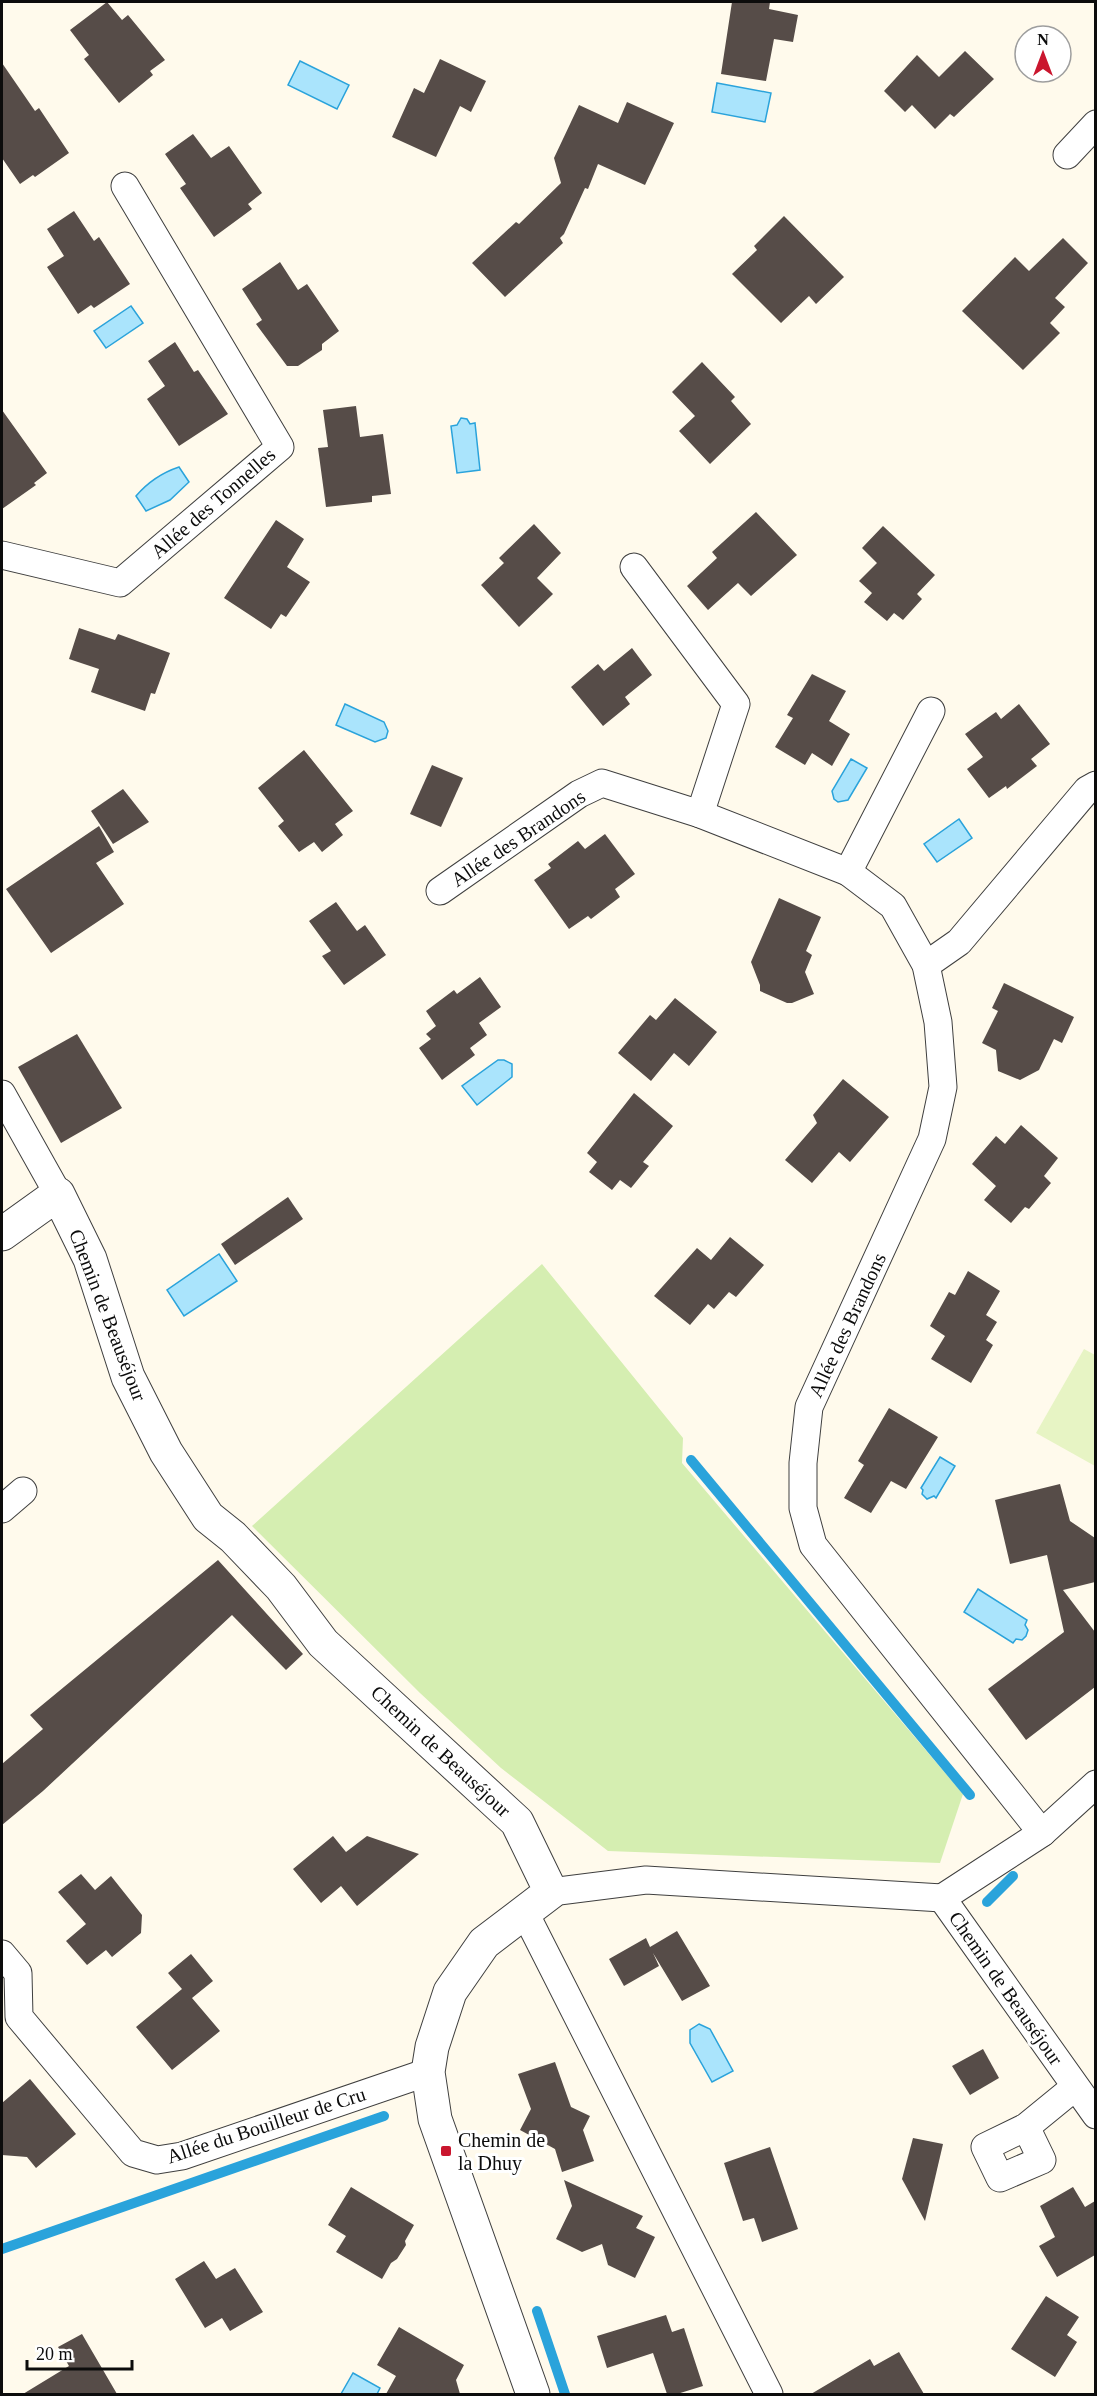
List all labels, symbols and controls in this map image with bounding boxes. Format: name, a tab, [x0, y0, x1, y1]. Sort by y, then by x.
north arrow	[1013, 24, 1073, 84]
text: N	[1037, 31, 1049, 48]
street label: Allée des Tonnelles	[147, 443, 280, 563]
street label: Allée des Brandons	[447, 785, 589, 891]
street label: Chemin de Beauséjour	[64, 1226, 151, 1405]
street label: Allée des Brandons	[804, 1249, 890, 1401]
street label: Chemin de Beauséjour	[366, 1681, 515, 1822]
street label: Chemin de Beauséjour	[944, 1907, 1067, 2070]
street label: Allée du Bouilleur de Cru	[164, 2082, 368, 2168]
place label: Chemin de la Dhuy	[458, 2129, 545, 2175]
marker: Chemin de la Dhuy	[439, 2144, 453, 2158]
scale bar	[27, 2333, 132, 2371]
text: 20 m	[36, 2344, 73, 2364]

